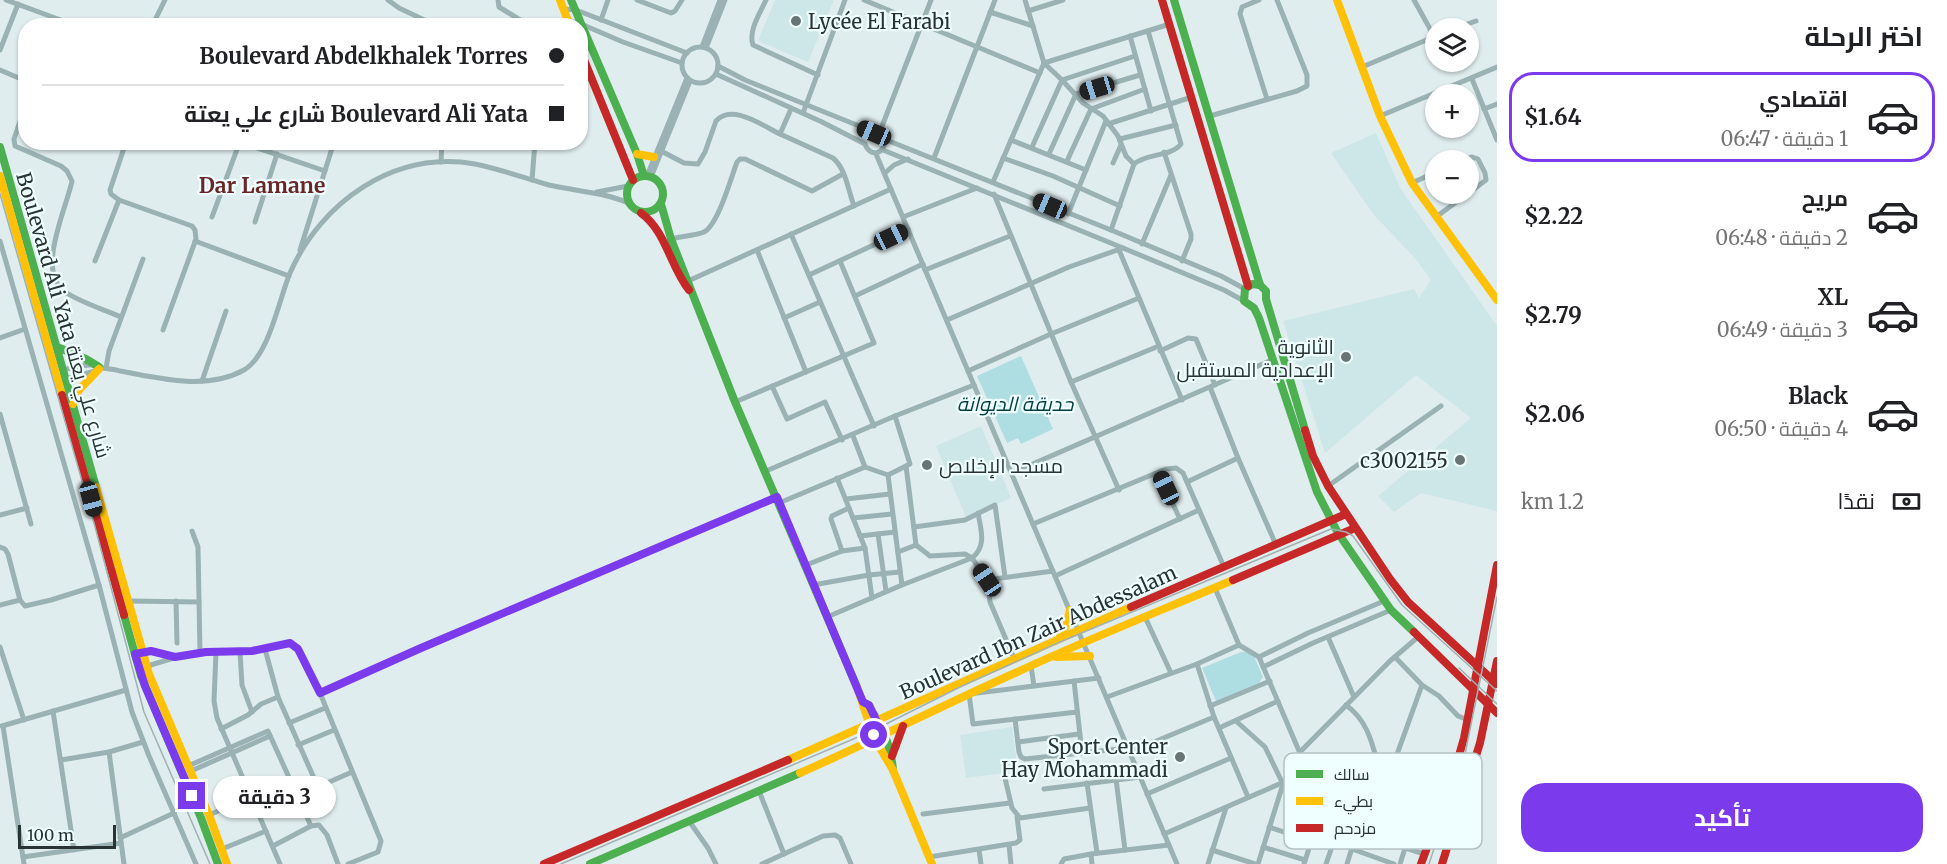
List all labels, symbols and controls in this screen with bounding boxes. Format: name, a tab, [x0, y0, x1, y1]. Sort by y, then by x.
place label: Lycée El Farabi	[808, 9, 950, 34]
marker: Lycée El Farabi	[789, 14, 803, 28]
map controls	[1425, 18, 1479, 204]
button: layers	[1425, 18, 1479, 72]
text: اختر الرحلة	[1804, 19, 1923, 53]
text: Boulevard Abdelkhalek Torres	[199, 42, 528, 70]
car	[1077, 74, 1117, 102]
button: +	[1425, 84, 1479, 138]
text: اقتصادي	[1759, 85, 1848, 113]
icon: car	[1866, 90, 1920, 144]
text: Boulevard Ali Yata شارع علي يعتة	[184, 100, 528, 128]
text: $1.64	[1524, 103, 1582, 131]
car	[854, 118, 894, 148]
text: 1 دقيقة · 06:47	[1720, 126, 1848, 151]
button: −	[1425, 150, 1479, 204]
street label: Boulevard Ali Yata شارع علي يعتة	[7, 169, 117, 462]
district label: Dar Lamane	[199, 172, 325, 199]
text: مريح	[1802, 184, 1848, 212]
icon: car	[1866, 189, 1920, 243]
car	[1030, 191, 1070, 221]
text: $2.22	[1524, 202, 1583, 230]
car	[871, 221, 911, 253]
text: 2 دقيقة · 06:48	[1715, 225, 1848, 250]
text: XL	[1818, 283, 1848, 311]
icon: car	[1866, 288, 1920, 342]
text: $2.79	[1524, 301, 1582, 329]
text: 3 دقيقة · 06:49	[1717, 317, 1848, 342]
place label: الثانوية الإعدادية المستقبل	[1176, 334, 1334, 383]
marker: الثانوية الإعدادية المستقبل	[1339, 350, 1353, 364]
text: Black	[1788, 382, 1848, 410]
icon: car	[1866, 387, 1920, 441]
park label: حديقة الديوانة	[957, 391, 1074, 416]
text: $2.06	[1524, 400, 1585, 428]
text: 4 دقيقة · 06:50	[1714, 416, 1848, 441]
place label: c3002155	[1360, 448, 1448, 473]
place label: مسجد الإخلاص	[939, 453, 1063, 479]
marker: c3002155	[1453, 453, 1467, 467]
marker: مسجد الإخلاص	[920, 458, 934, 472]
car	[1150, 468, 1182, 508]
car	[78, 479, 104, 519]
icon: cash	[1890, 485, 1923, 518]
text: نقدًا	[1837, 487, 1875, 515]
text: 1.2 km	[1521, 489, 1584, 514]
street label: Boulevard Ibn Zair Abdessalam	[896, 559, 1180, 705]
car	[969, 560, 1005, 600]
route start	[860, 721, 887, 748]
place label: Sport Center Hay Mohammadi	[1001, 734, 1168, 782]
marker: Sport Center Hay Mohammadi	[1173, 750, 1187, 764]
legend	[1284, 753, 1482, 849]
text: سالك	[1334, 764, 1369, 784]
callout: 3 دقيقة	[213, 775, 336, 817]
route end	[178, 782, 205, 809]
button: تأكيد	[1521, 783, 1923, 852]
text: 3 دقيقة	[238, 784, 311, 809]
text: بطيء	[1334, 791, 1373, 815]
text: مزدحم	[1334, 818, 1376, 840]
scale bar	[18, 822, 116, 850]
text: 100 m	[27, 825, 74, 845]

